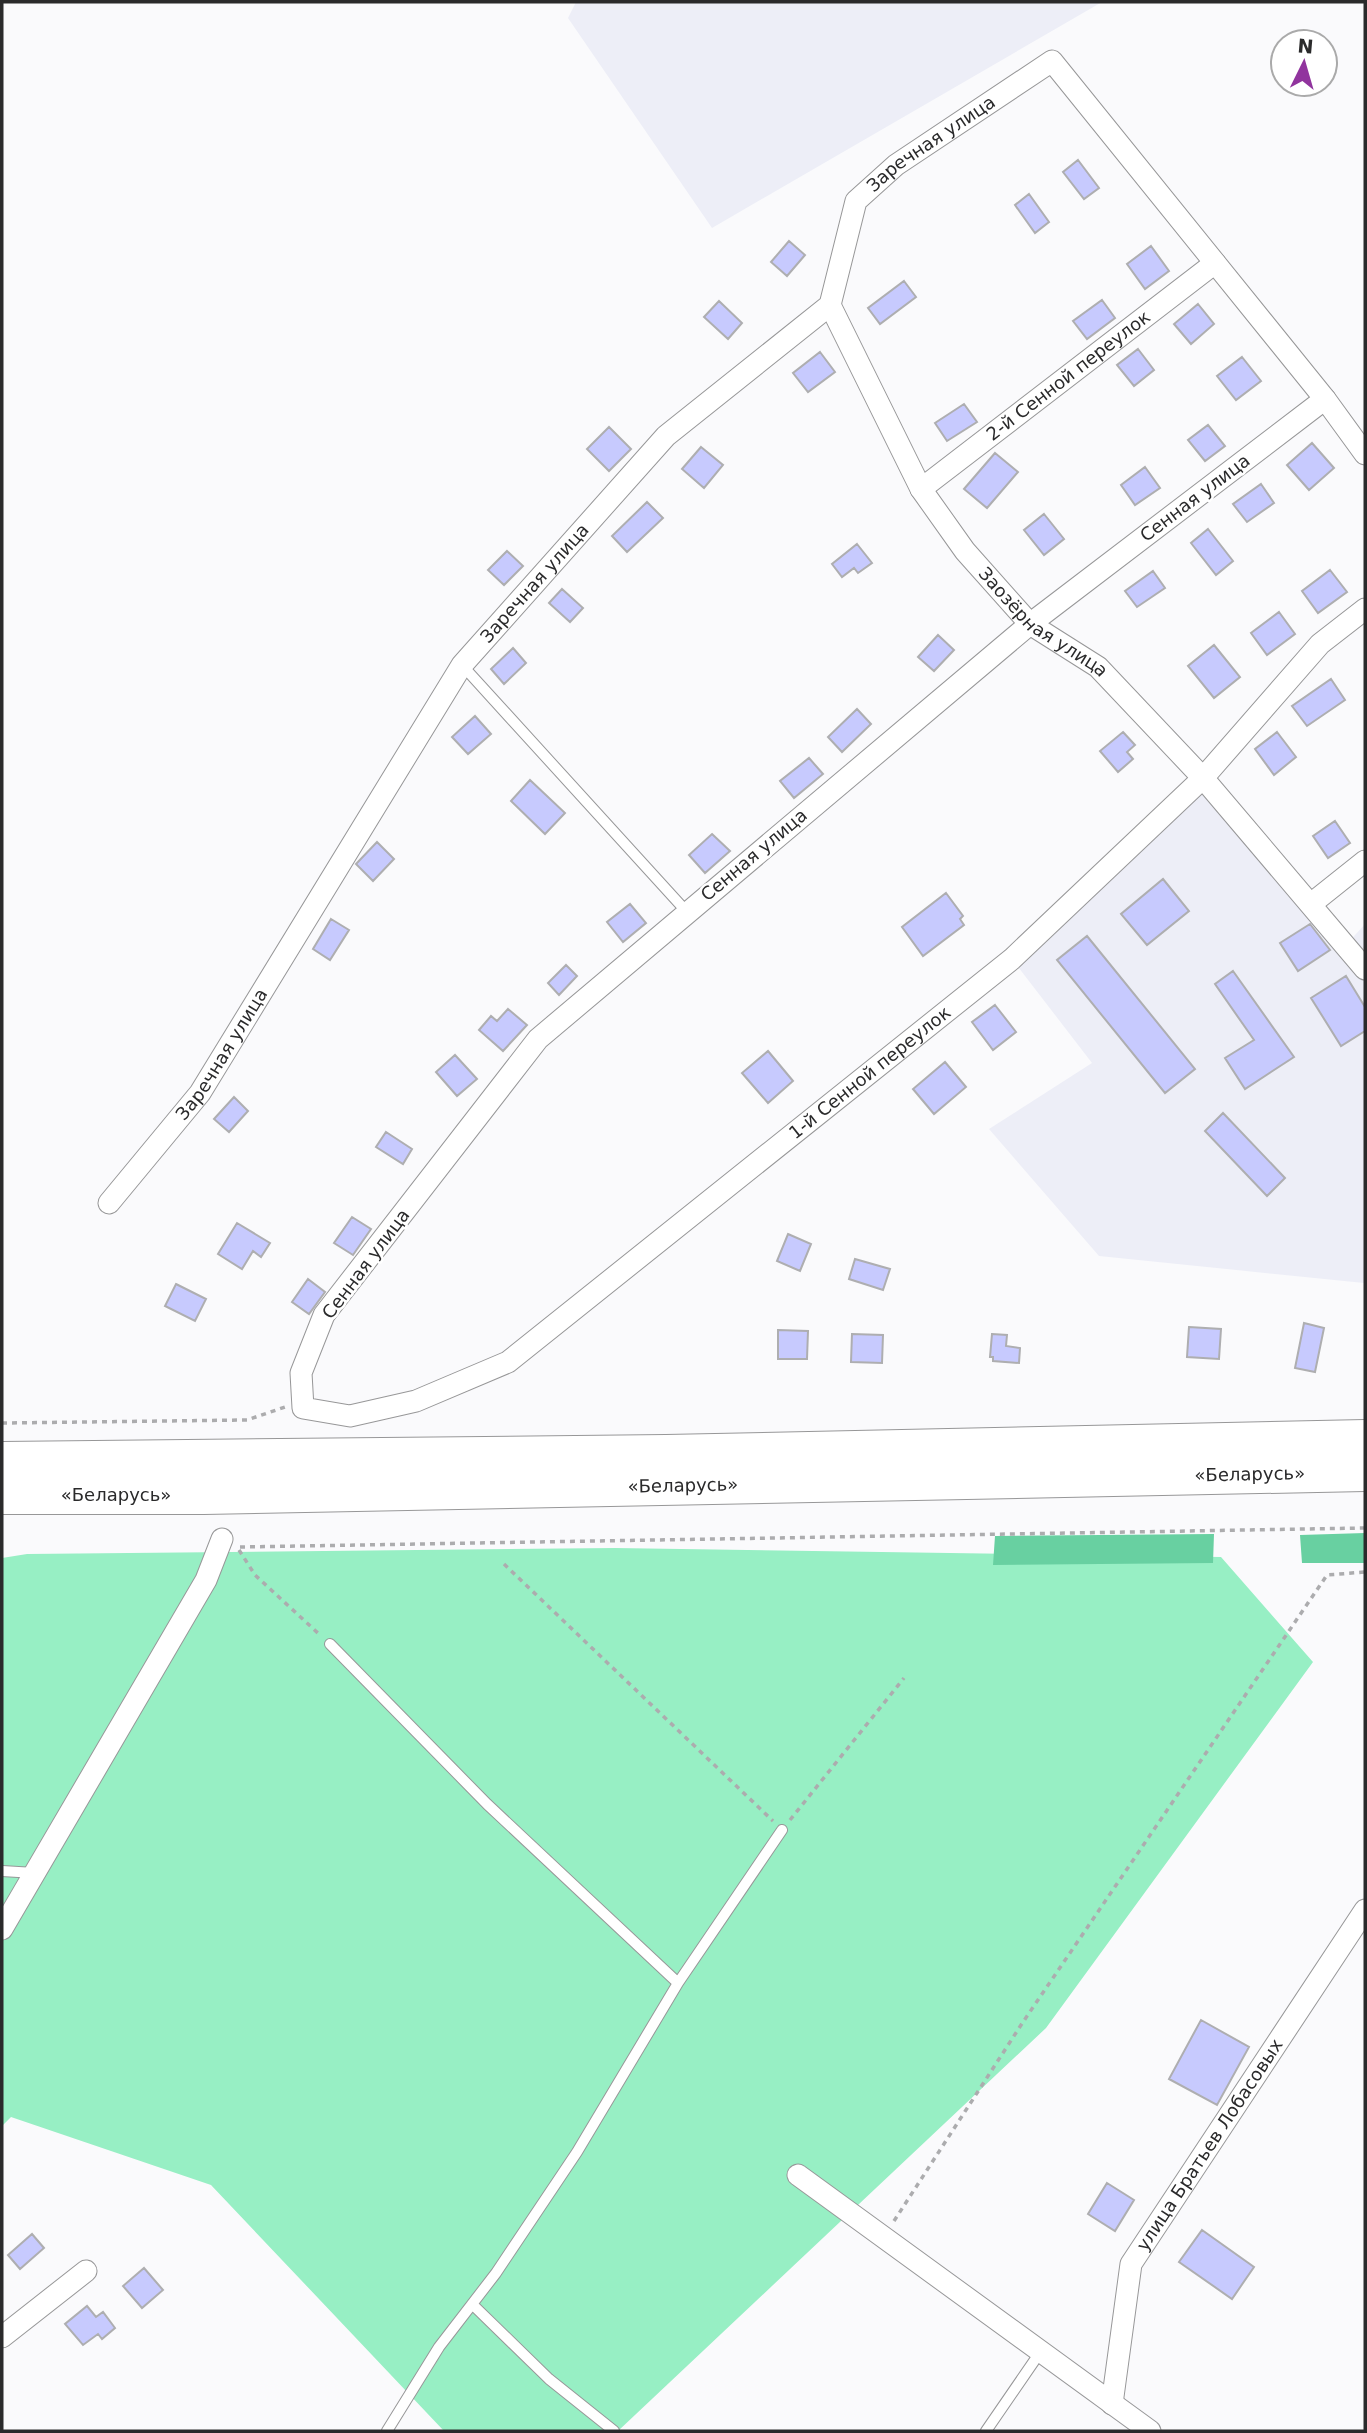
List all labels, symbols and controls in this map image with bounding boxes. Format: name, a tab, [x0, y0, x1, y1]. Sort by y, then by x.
north arrow	[1269, 28, 1339, 98]
text: N	[1297, 34, 1314, 58]
street label: Заречная улица	[862, 91, 999, 196]
street label: 2-й Сенной переулок	[982, 306, 1154, 445]
street label: Сенная улица	[1136, 450, 1254, 546]
street label: Заречная улица	[476, 519, 593, 647]
street label: Заозёрная улица	[975, 563, 1113, 681]
street label: Сенная улица	[696, 804, 811, 905]
street label: Заречная улица	[171, 985, 271, 1124]
street label: 1-й Сенной переулок	[785, 1001, 955, 1143]
street label: Сенная улица	[318, 1205, 414, 1323]
street label: «Беларусь»	[1194, 1462, 1305, 1485]
street label: «Беларусь»	[627, 1473, 738, 1497]
street label: «Беларусь»	[61, 1484, 171, 1505]
street label: улица Братьев Лобасовых	[1132, 2035, 1287, 2254]

